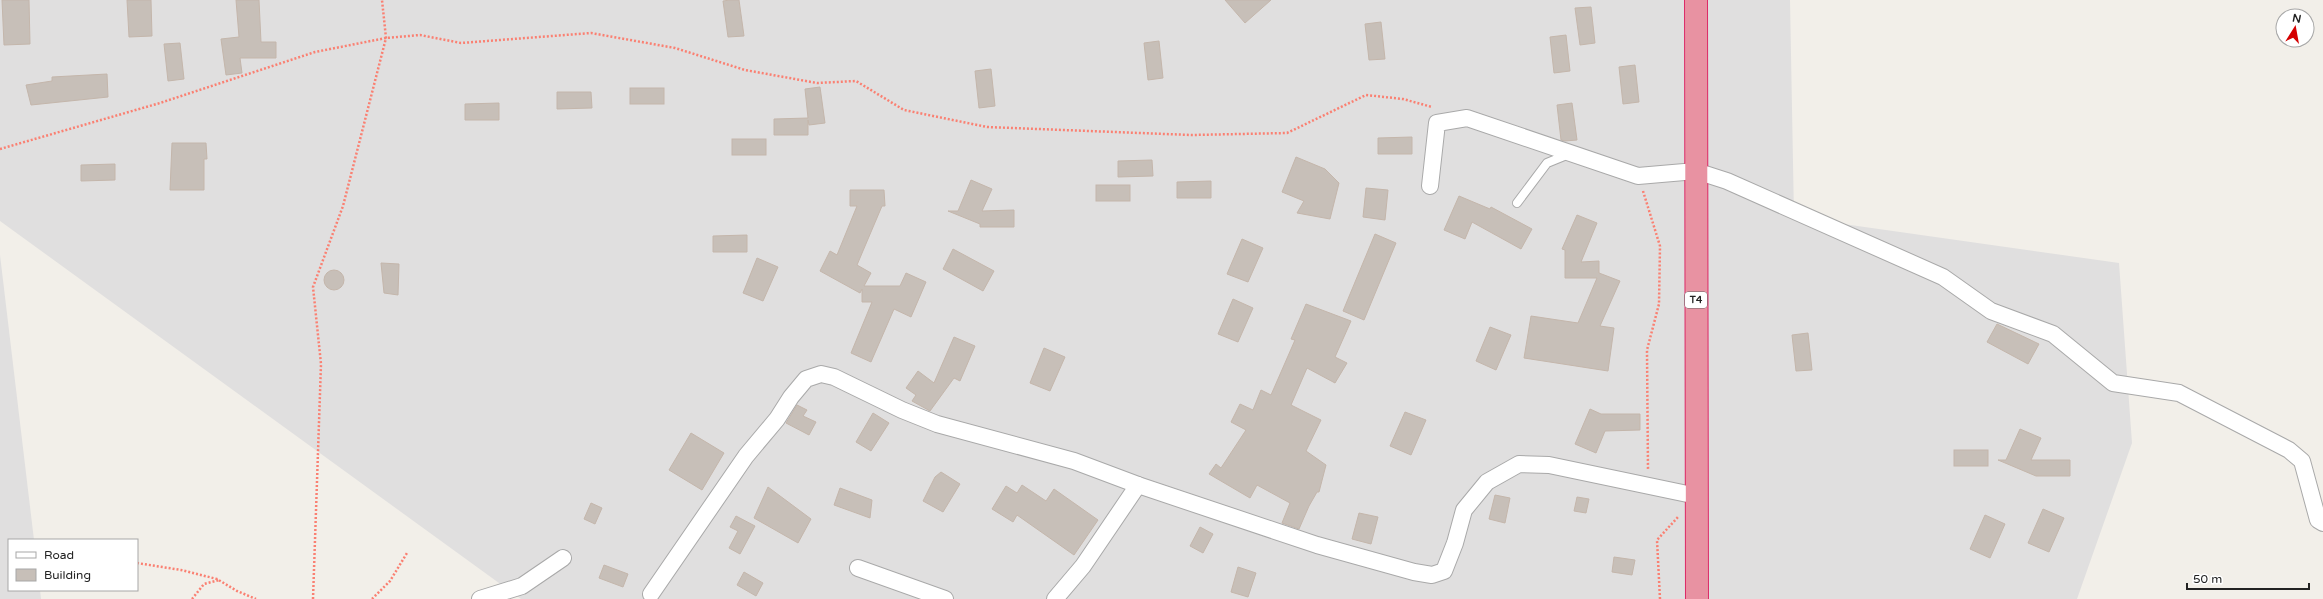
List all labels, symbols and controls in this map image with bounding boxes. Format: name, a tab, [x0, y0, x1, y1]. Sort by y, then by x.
north arrow	[2275, 8, 2315, 48]
text: N	[2291, 11, 2302, 26]
road number: T4	[1685, 292, 1707, 308]
legend	[8, 539, 138, 591]
text: Road	[44, 548, 74, 562]
scale bar	[2187, 565, 2309, 591]
text: Building	[44, 568, 91, 582]
text: 50 m	[2193, 572, 2222, 586]

